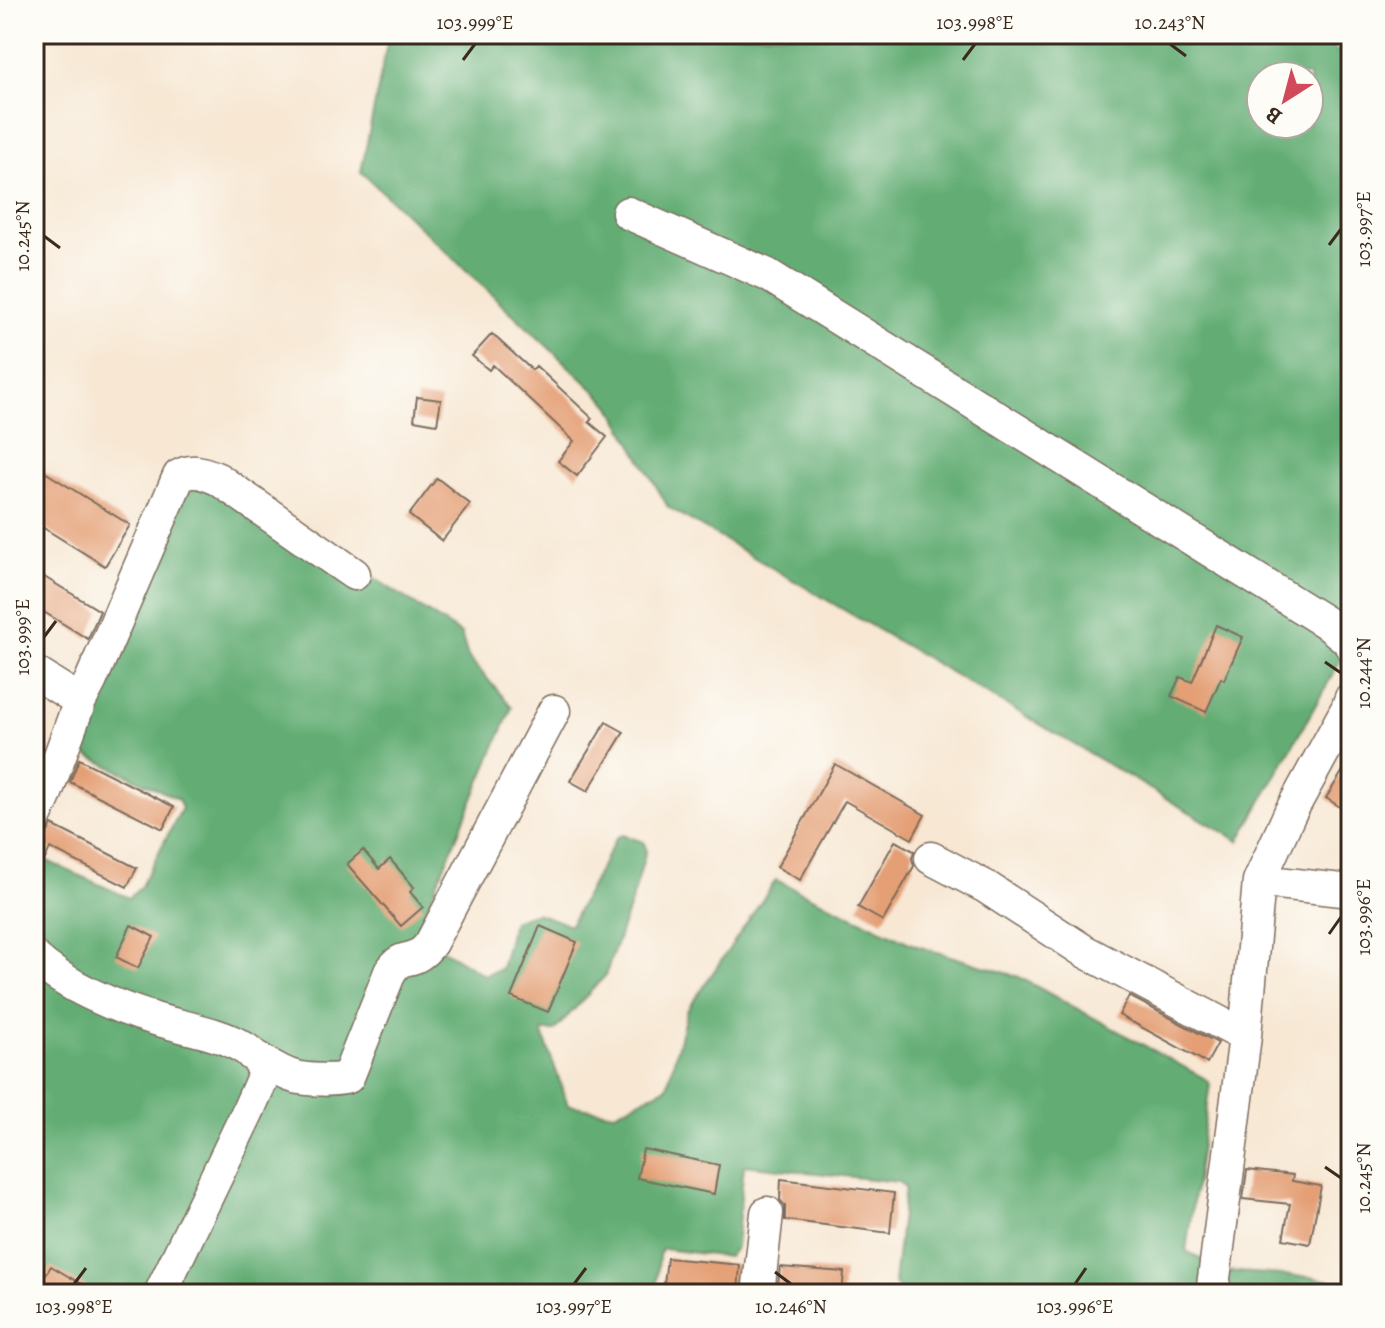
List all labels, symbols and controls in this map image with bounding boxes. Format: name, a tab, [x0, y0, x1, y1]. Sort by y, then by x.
text: 103.999°E	[436, 9, 514, 36]
text: 103.998°E	[936, 9, 1014, 36]
text: 10.243°N	[1135, 9, 1205, 36]
north arrow	[1245, 60, 1325, 140]
text: B	[1259, 99, 1288, 132]
text: 103.997°E	[1350, 191, 1377, 267]
text: 10.245°N	[9, 200, 36, 272]
text: 103.999°E	[9, 598, 36, 676]
text: 10.244°N	[1350, 637, 1377, 709]
text: 103.996°E	[1350, 878, 1377, 956]
text: 10.245°N	[1350, 1142, 1377, 1214]
text: 103.998°E	[35, 1293, 113, 1320]
text: 103.997°E	[536, 1293, 612, 1320]
text: 10.246°N	[755, 1293, 827, 1320]
text: 103.996°E	[1036, 1293, 1114, 1320]

